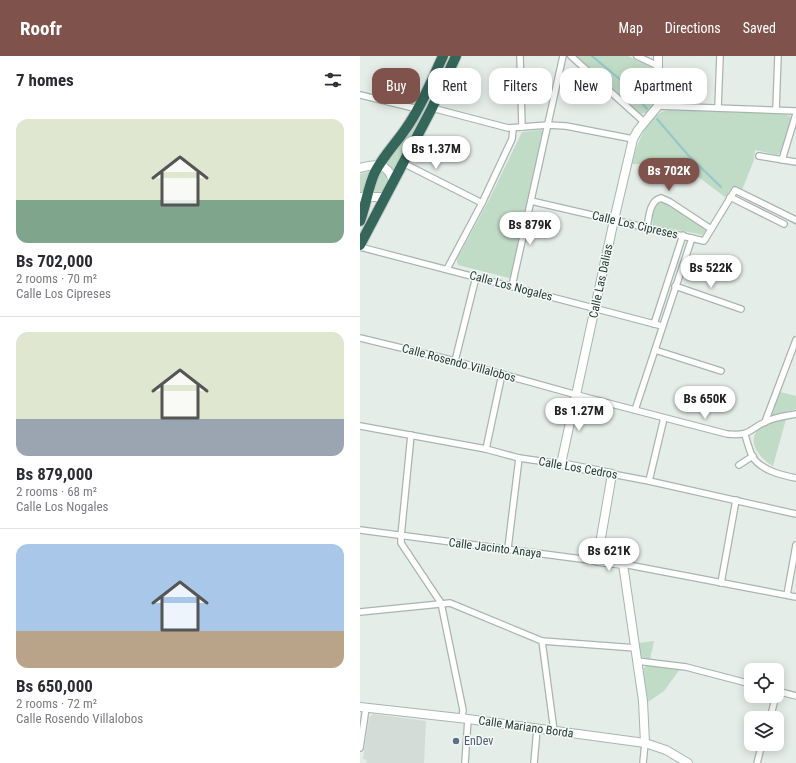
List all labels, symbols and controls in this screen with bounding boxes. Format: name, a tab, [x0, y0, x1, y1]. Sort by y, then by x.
text: Roofr	[20, 17, 62, 40]
text: Map	[619, 20, 643, 36]
text: Directions	[665, 20, 721, 36]
text: Saved	[743, 20, 776, 36]
chip: Buy	[372, 68, 420, 104]
chip: Rent	[428, 68, 481, 104]
chip: Filters	[489, 68, 552, 104]
chip: New	[560, 68, 612, 104]
chip: Apartment	[620, 68, 707, 104]
icon: filters	[322, 69, 344, 91]
text: 7 homes	[16, 70, 74, 90]
pin: Bs 1.37M	[395, 136, 477, 170]
text: Bs 1.37M	[411, 141, 461, 156]
icon: home	[144, 145, 216, 217]
pin: Bs 702K	[632, 158, 706, 192]
text: Bs 702K	[647, 163, 691, 178]
street label: Calle Los Cipreses	[591, 208, 679, 242]
pin: Bs 879K	[493, 212, 567, 246]
text: Bs 879K	[508, 217, 552, 232]
street label: Calle Las Dalias	[586, 243, 616, 319]
text: Bs 702,000	[16, 251, 93, 271]
pin: Bs 522K	[674, 255, 748, 289]
text: Bs 522K	[689, 260, 733, 275]
street label: Calle Los Nogales	[468, 268, 554, 304]
text: 2 rooms · 70 m²	[16, 271, 97, 286]
text: Calle Los Cipreses	[16, 286, 111, 301]
street label: Calle Rosendo Villalobos	[400, 341, 518, 385]
icon: home	[144, 358, 216, 430]
pin: Bs 650K	[668, 386, 742, 420]
text: Bs 650K	[683, 391, 727, 406]
pin: Bs 1.27M	[538, 398, 620, 432]
text: Bs 1.27M	[554, 403, 604, 418]
street label: Calle Los Cedros	[537, 454, 619, 482]
text: Bs 879,000	[16, 464, 93, 484]
text: 2 rooms · 68 m²	[16, 484, 97, 499]
text: Calle Los Nogales	[16, 499, 109, 514]
street label: Calle Jacinto Anaya	[448, 535, 542, 561]
pin: Bs 621K	[572, 538, 646, 572]
text: Bs 621K	[587, 543, 631, 558]
icon: home	[144, 570, 216, 642]
map controls	[744, 663, 784, 751]
button: locate	[744, 663, 784, 703]
text: Bs 650,000	[16, 676, 93, 696]
text: 2 rooms · 72 m²	[16, 696, 97, 711]
text: Calle Rosendo Villalobos	[16, 711, 143, 726]
button: layers	[744, 711, 784, 751]
street label: Calle Mariano Borda	[478, 713, 575, 741]
place label: EnDev	[464, 734, 493, 748]
marker: EnDev	[451, 736, 461, 746]

